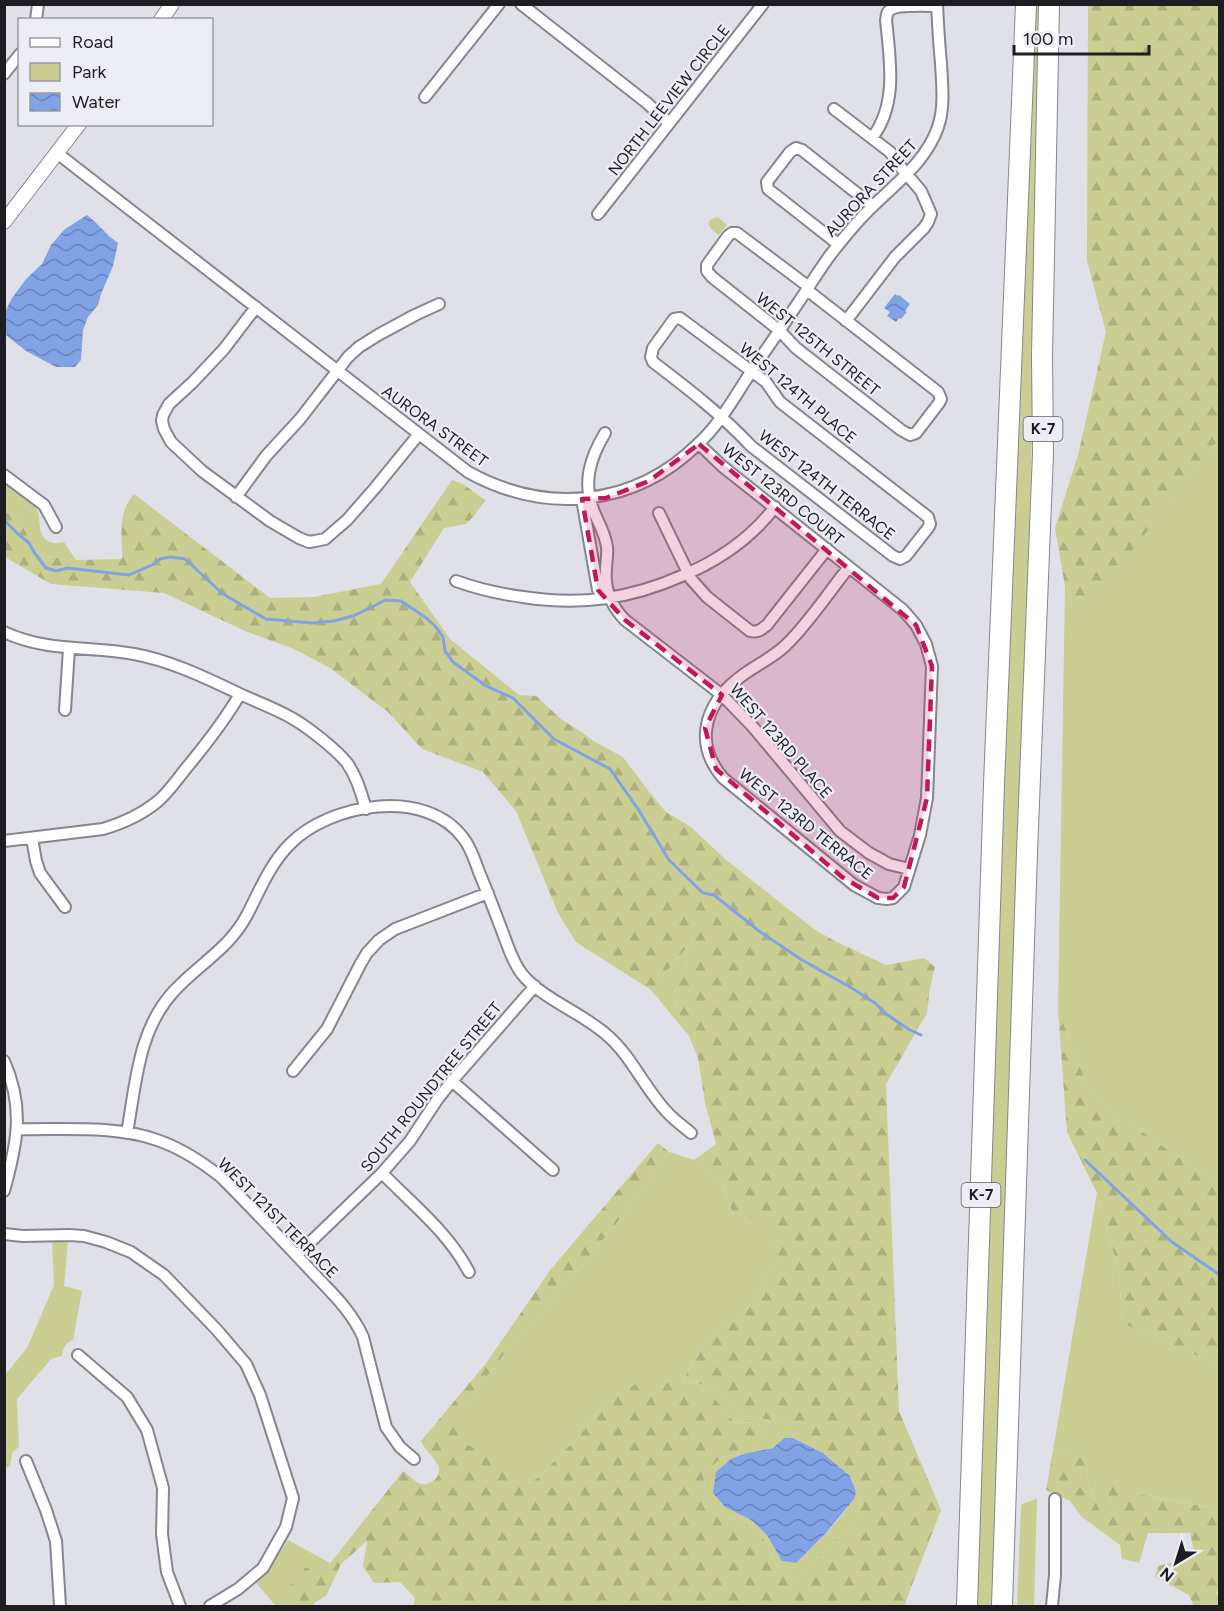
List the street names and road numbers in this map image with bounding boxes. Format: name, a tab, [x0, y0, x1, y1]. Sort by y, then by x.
street label: NORTH LEEVIEW CIRCLE	[604, 21, 734, 179]
street label: AURORA STREET	[821, 135, 921, 241]
street label: WEST 125TH STREET	[752, 288, 884, 400]
street label: WEST 124TH PLACE	[736, 339, 860, 447]
street label: AURORA STREET	[379, 381, 492, 471]
road number: K-7	[1024, 417, 1062, 441]
street label: WEST 124TH TERRACE	[755, 426, 899, 544]
street label: WEST 123RD COURT	[718, 439, 848, 549]
street label: WEST 123RD PLACE	[726, 680, 836, 802]
street label: WEST 123RD TERRACE	[735, 764, 877, 884]
street label: SOUTH ROUNDTREE STREET	[356, 998, 506, 1176]
street label: WEST 121ST TERRACE	[214, 1154, 342, 1282]
road number: K-7	[962, 1183, 1000, 1207]

